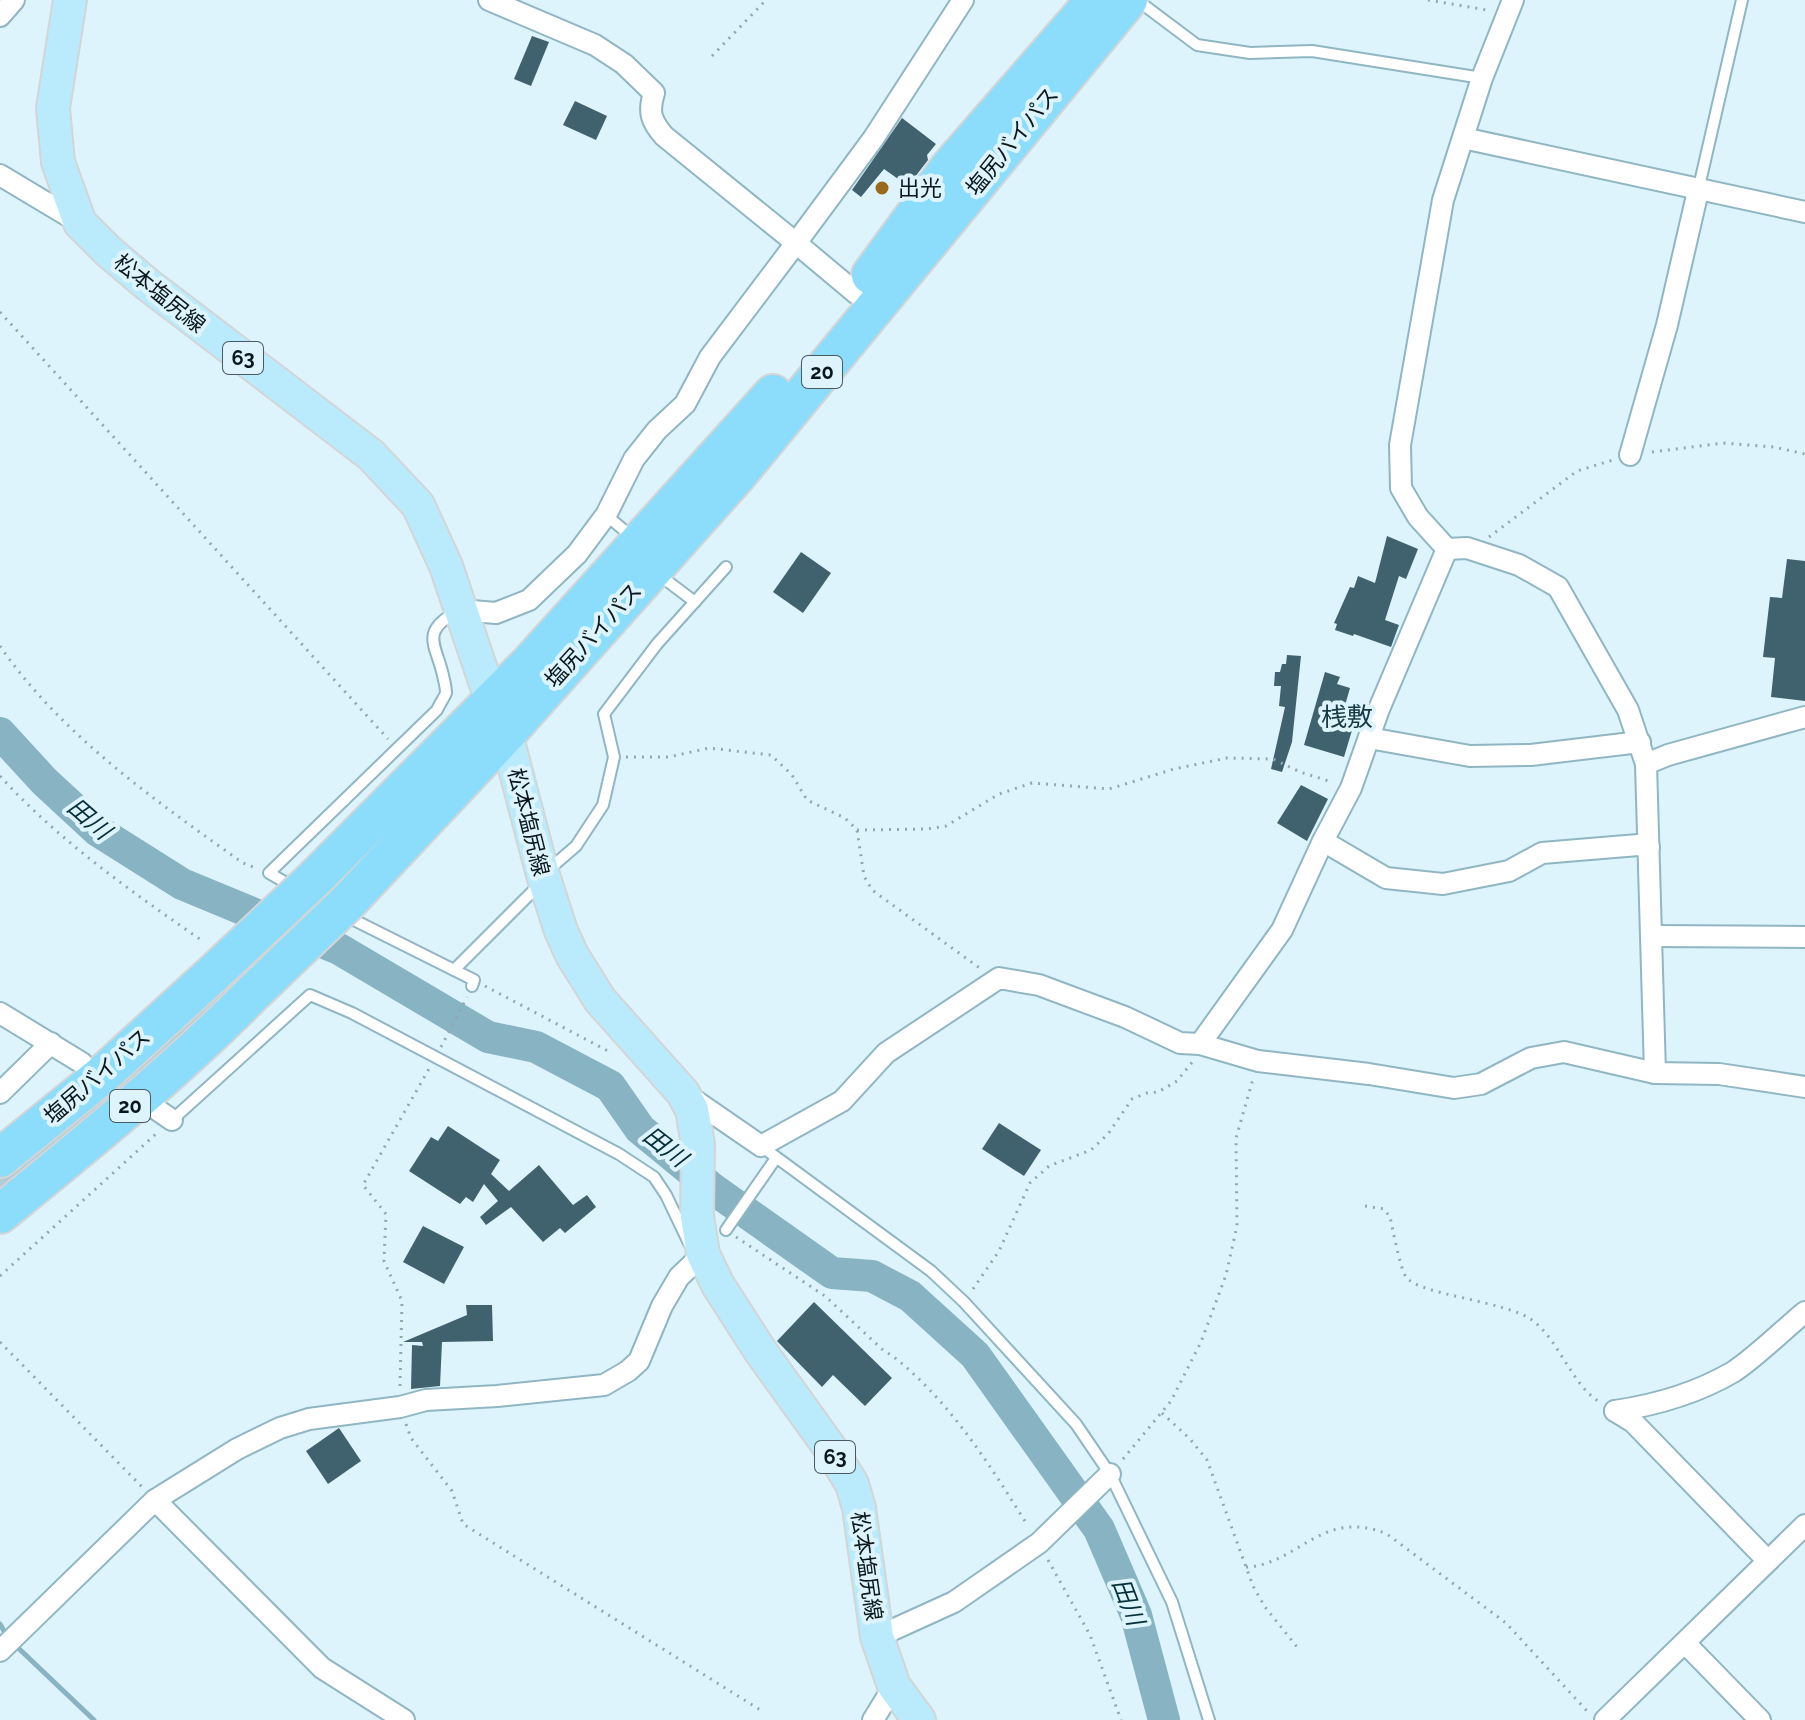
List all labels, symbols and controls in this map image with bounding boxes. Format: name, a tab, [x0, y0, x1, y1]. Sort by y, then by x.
street label: 塩尻バイパス	[960, 82, 1064, 200]
place label: 出光	[898, 175, 942, 201]
marker: 出光	[873, 179, 891, 197]
street label: 松本塩尻線	[109, 248, 211, 338]
road number: 63	[223, 342, 263, 374]
road number: 20	[802, 356, 842, 388]
street label: 塩尻バイパス	[539, 577, 647, 693]
district label: 桟敷	[1321, 702, 1373, 732]
street label: 松本塩尻線	[503, 765, 555, 879]
water label: 田川	[62, 792, 119, 847]
street label: 塩尻バイパス	[39, 1023, 155, 1129]
road number: 20	[110, 1090, 150, 1122]
water label: 田川	[637, 1120, 696, 1175]
road number: 63	[815, 1441, 855, 1473]
street label: 松本塩尻線	[846, 1510, 888, 1622]
water label: 田川	[1106, 1574, 1152, 1632]

